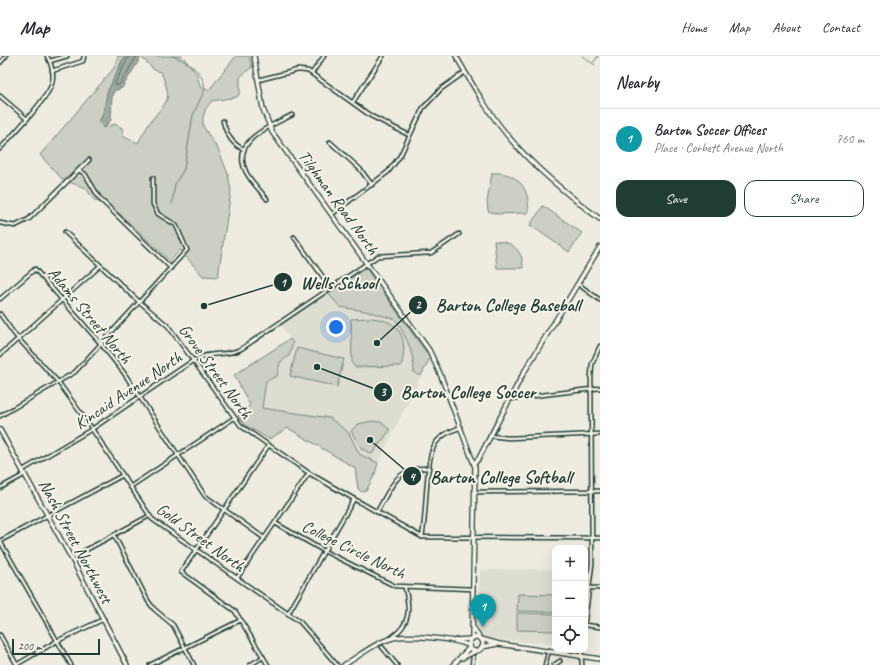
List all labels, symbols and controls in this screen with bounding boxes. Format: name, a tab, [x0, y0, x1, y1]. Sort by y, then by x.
text: Map	[20, 16, 50, 40]
text: Home	[681, 19, 707, 36]
text: Map	[729, 19, 750, 36]
text: About	[772, 19, 800, 36]
text: Contact	[822, 19, 860, 36]
text: Nearby	[616, 72, 659, 93]
text: Barton Soccer Offices	[654, 121, 766, 140]
text: 1	[626, 131, 632, 147]
text: 760 m	[836, 131, 864, 147]
text: Place · Corbett Avenue North	[654, 140, 783, 156]
street label: Tilghman Road North	[294, 146, 384, 259]
button: Save	[616, 180, 736, 217]
button: Share	[744, 180, 864, 217]
street label: Adams Street North	[43, 263, 136, 368]
callout: Wells School	[273, 267, 385, 297]
text: Wells School	[301, 272, 381, 294]
text: 1	[280, 275, 287, 291]
callout: Barton College Baseball	[408, 290, 589, 320]
text: Barton College Baseball	[436, 294, 584, 316]
text: 2	[415, 297, 422, 313]
your location	[326, 317, 346, 337]
street label: Grove Street North	[174, 320, 258, 424]
street label: Kincaid Avenue North	[71, 346, 187, 434]
callout: Barton College Soccer	[373, 377, 543, 407]
text: Barton College Soccer	[401, 381, 538, 403]
text: 3	[380, 384, 387, 400]
callout: Barton College Softball	[402, 461, 579, 491]
text: Barton College Softball	[430, 466, 576, 488]
text: 4	[409, 469, 416, 485]
street label: Nash Street Northwest	[34, 476, 118, 609]
street label: Gold Street North	[152, 498, 250, 577]
street label: College Circle North	[299, 515, 409, 584]
map controls	[552, 545, 588, 653]
button: +	[552, 545, 588, 581]
button: −	[552, 581, 588, 617]
pin: 1	[470, 594, 496, 627]
button: locate	[552, 617, 588, 653]
scale bar	[12, 637, 100, 656]
text: 200 m	[18, 639, 42, 653]

